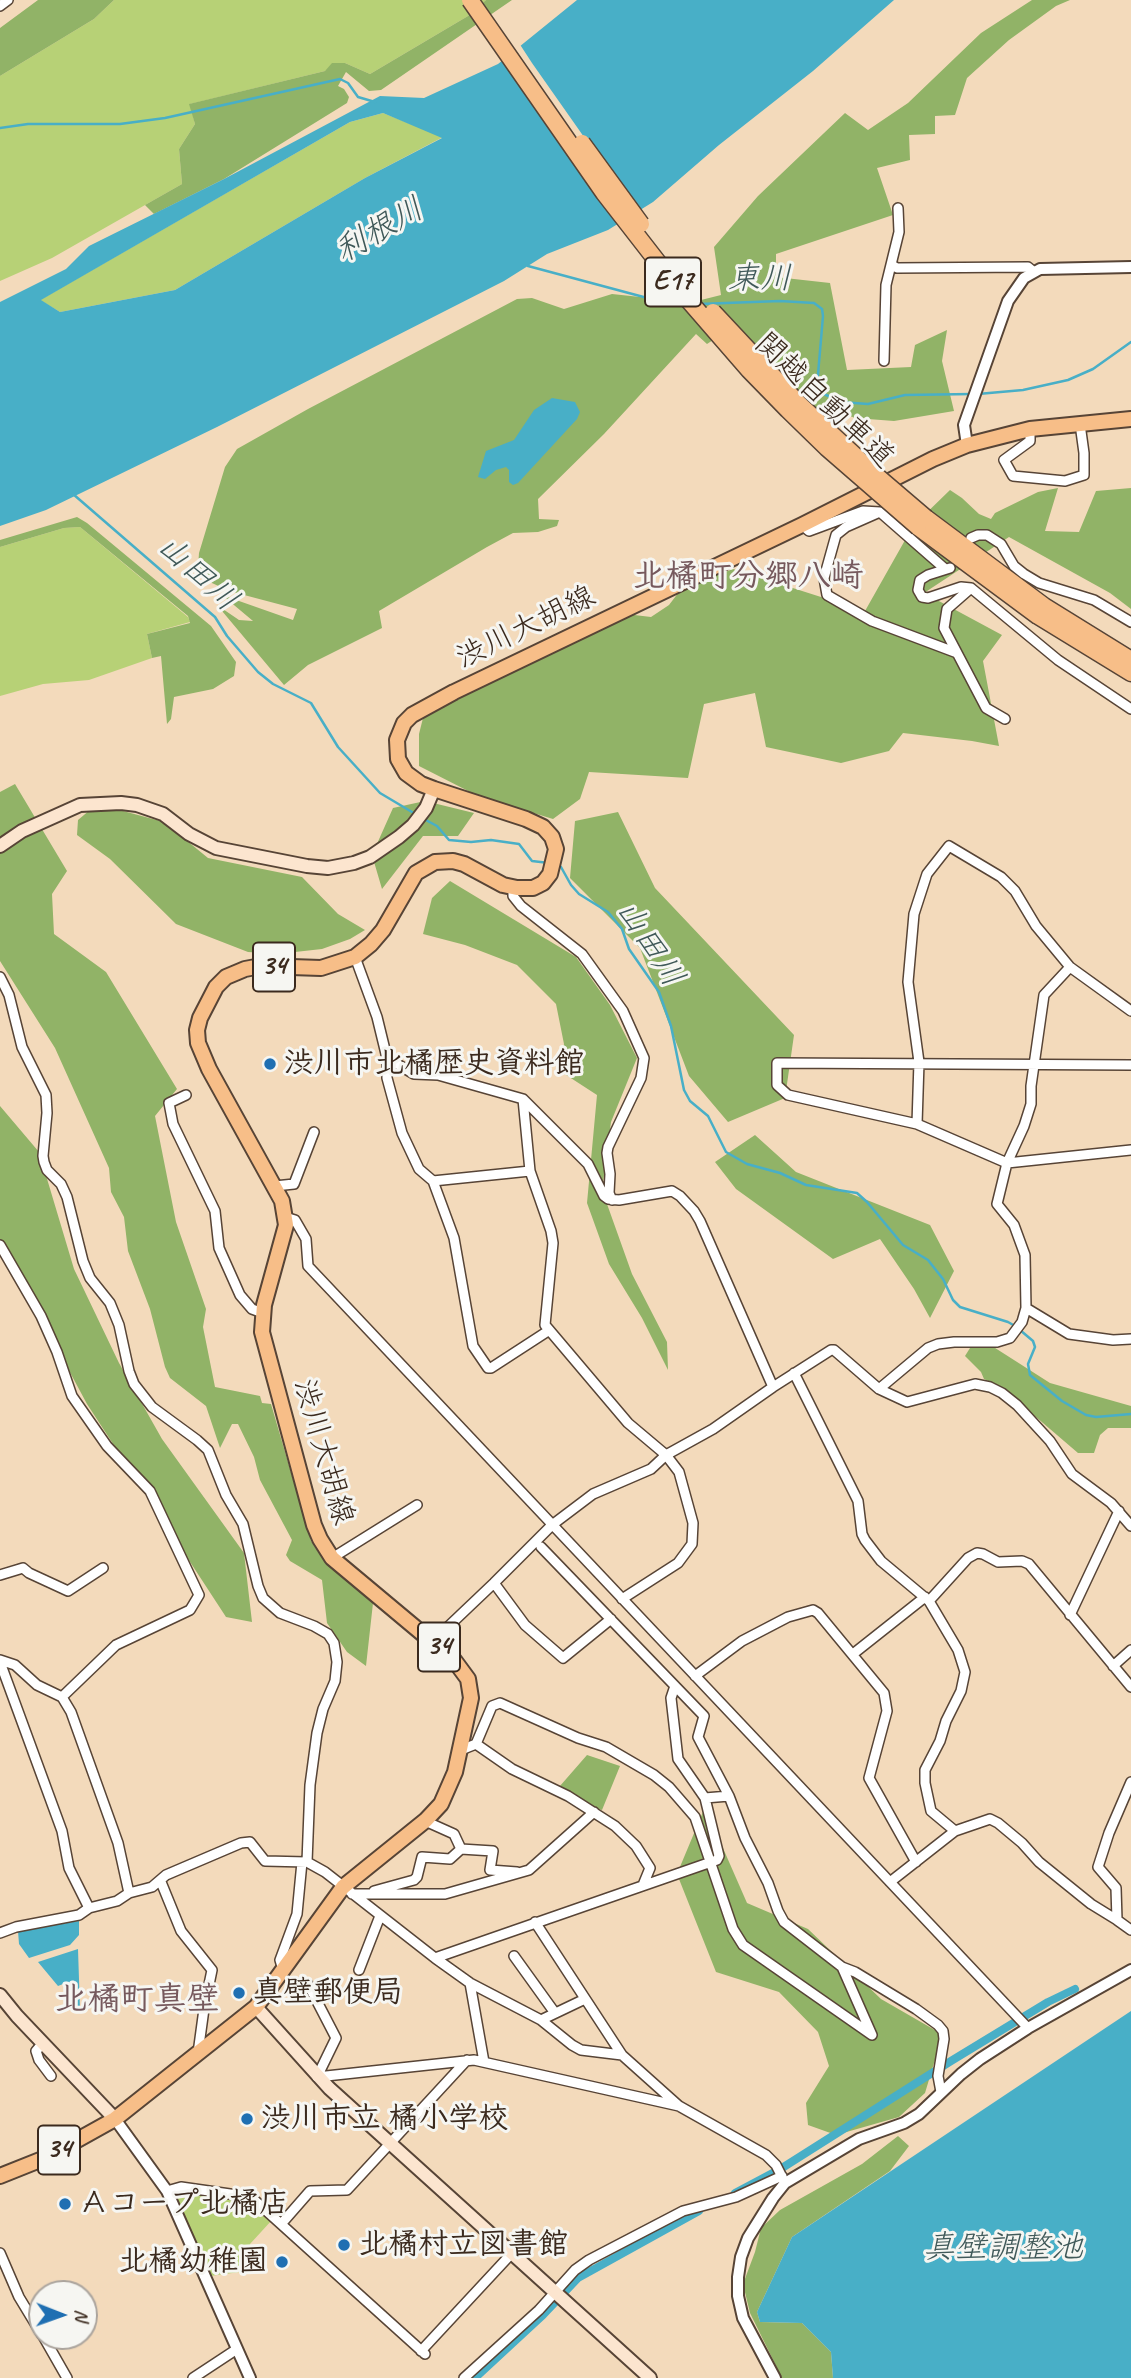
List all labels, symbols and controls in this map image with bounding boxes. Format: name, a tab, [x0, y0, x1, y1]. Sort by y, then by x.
water label: 利根川	[329, 190, 431, 272]
road number: E17	[645, 258, 701, 306]
water label: 東川	[728, 261, 792, 299]
street label: 関越自動車道	[747, 326, 901, 476]
water label: 山田川	[148, 528, 246, 620]
district label: 北橘町分郷八崎	[633, 557, 863, 597]
street label: 渋川大胡線	[451, 579, 601, 677]
water label: 山田川	[607, 893, 691, 995]
road number: 34	[253, 942, 295, 992]
place label: 渋川市北橘歴史資料館	[284, 1046, 584, 1082]
marker: 渋川市北橘歴史資料館	[262, 1056, 278, 1072]
street label: 渋川大胡線	[285, 1375, 361, 1529]
road number: 34	[418, 1622, 460, 1672]
place label: 真壁郵便局	[253, 1975, 403, 2011]
district label: 北橘町真壁	[55, 1980, 219, 2020]
marker: 真壁郵便局	[231, 1985, 247, 2001]
place label: 渋川市立 橘小学校	[261, 2101, 508, 2137]
marker: 渋川市立 橘小学校	[239, 2111, 255, 2127]
road number: 34	[38, 2126, 80, 2174]
place label: Ａコープ北橘店	[79, 2186, 289, 2222]
marker: Ａコープ北橘店	[57, 2196, 73, 2212]
place label: 北橘村立図書館	[358, 2227, 568, 2263]
water label: 真壁調整池	[923, 2230, 1083, 2268]
marker: 北橘村立図書館	[336, 2237, 352, 2253]
place label: 北橘幼稚園	[118, 2244, 268, 2280]
marker: 北橘幼稚園	[274, 2254, 290, 2270]
north arrow	[28, 2280, 98, 2350]
text: N	[70, 2309, 94, 2321]

